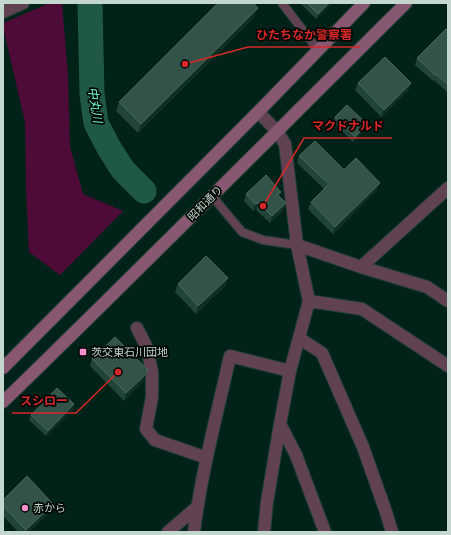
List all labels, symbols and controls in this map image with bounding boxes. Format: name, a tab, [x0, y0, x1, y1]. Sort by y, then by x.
callout: ひたちなか警察署	[248, 23, 360, 47]
text: ひたちなか警察署	[256, 26, 352, 42]
water label: 中丸川	[85, 86, 107, 126]
callout: マクドナルド	[304, 114, 392, 138]
text: マクドナルド	[312, 117, 384, 133]
street label: 昭和通り	[184, 182, 226, 224]
place label: 茨交東石川団地	[91, 344, 168, 359]
marker: 茨交東石川団地	[78, 347, 88, 357]
callout: スシロー	[12, 389, 76, 413]
text: スシロー	[20, 392, 68, 408]
place label: 赤から	[33, 500, 66, 515]
marker: 赤から	[20, 503, 30, 513]

